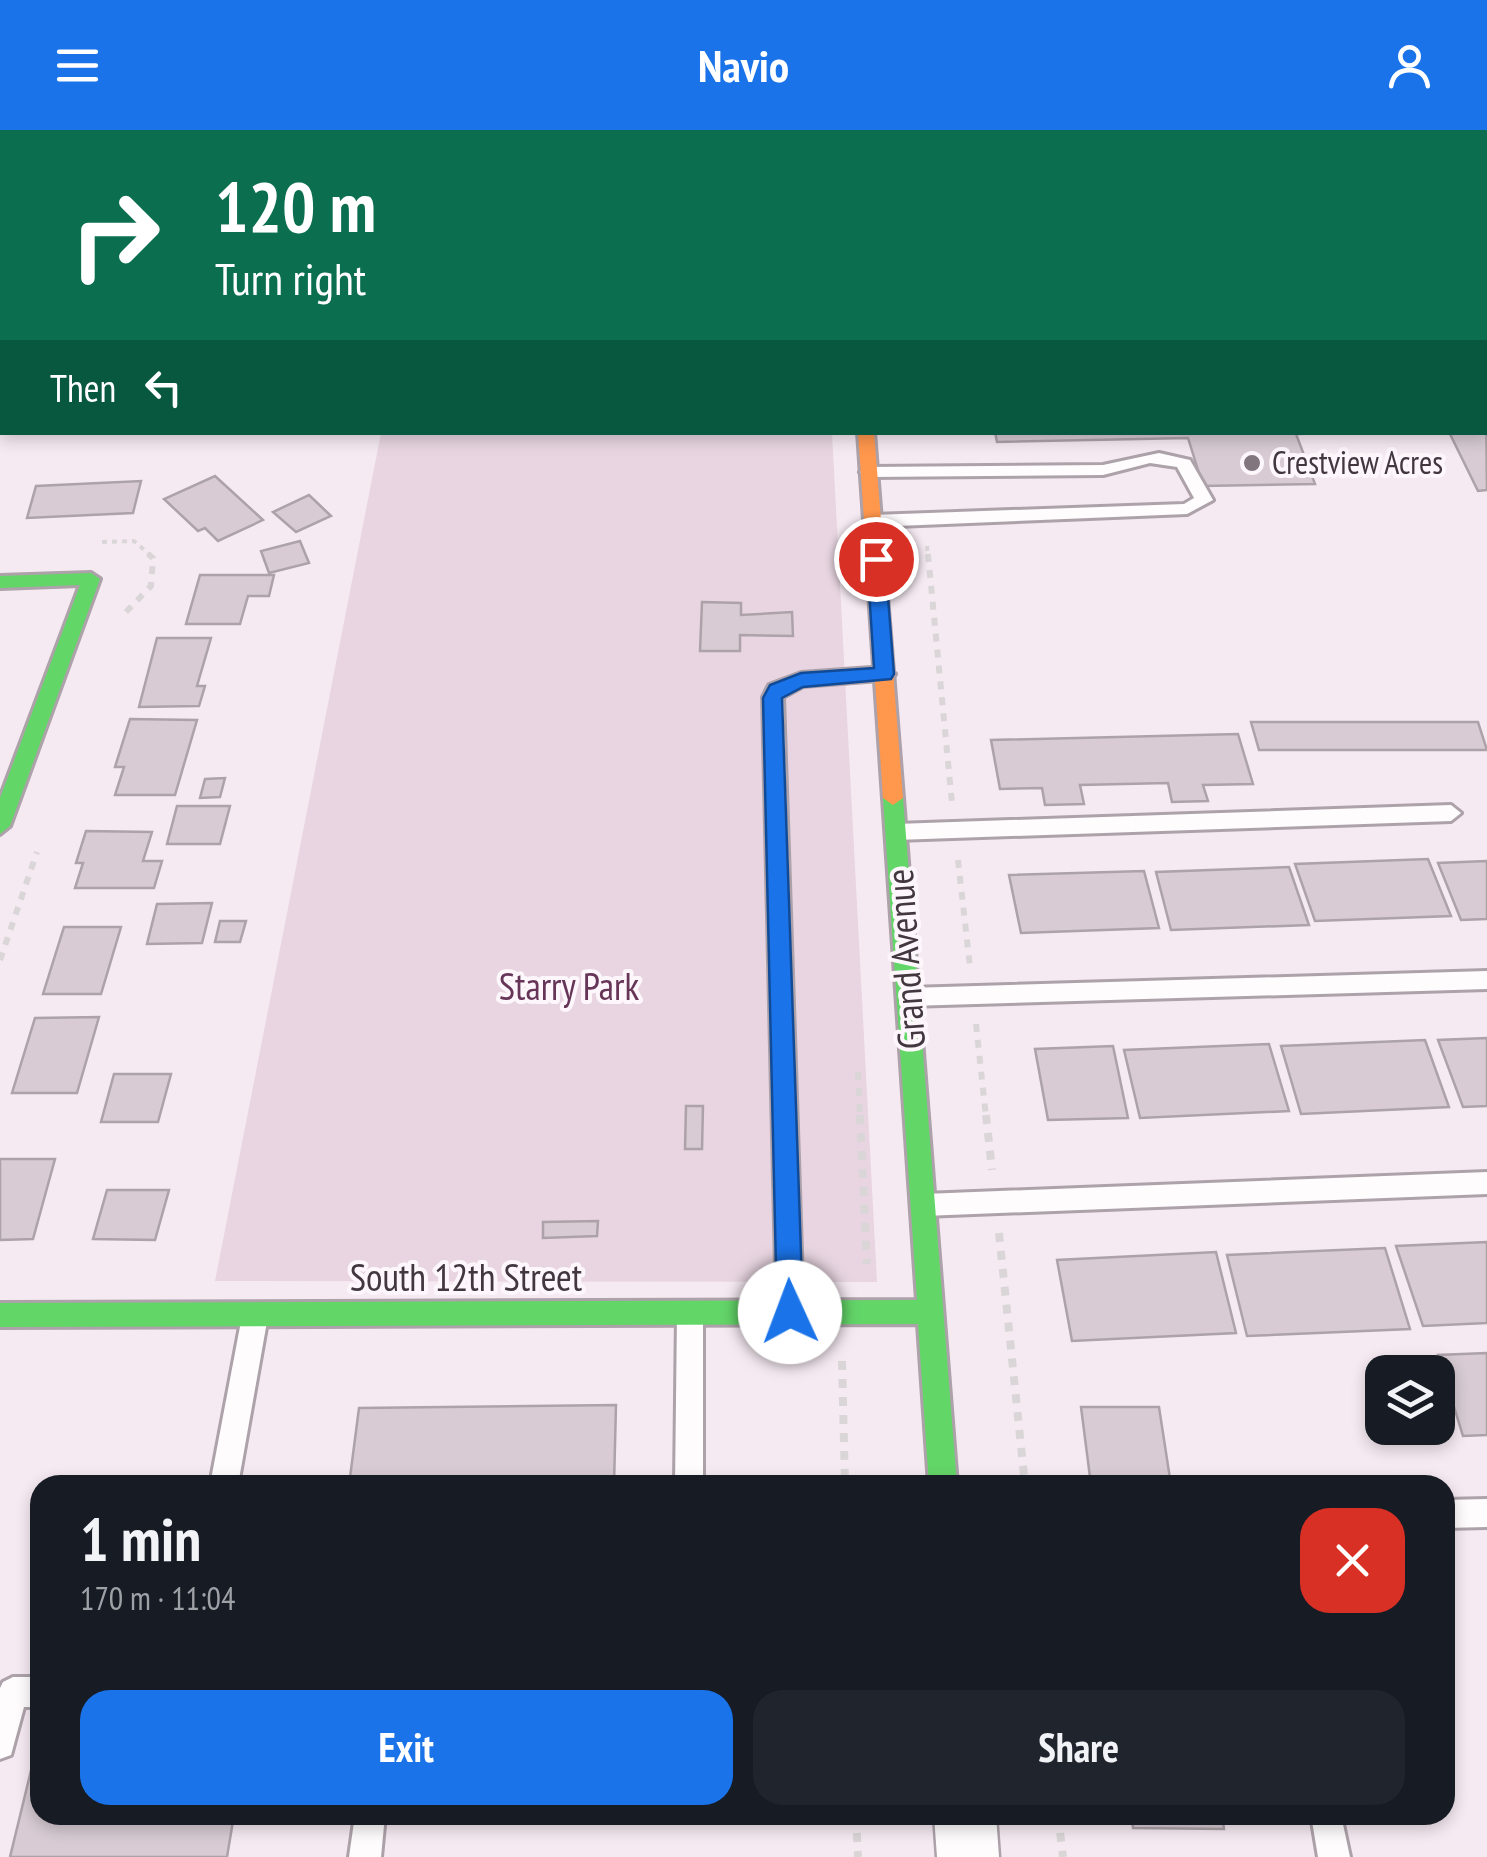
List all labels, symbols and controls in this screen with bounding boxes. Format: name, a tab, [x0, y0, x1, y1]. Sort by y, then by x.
text: Navio	[698, 36, 789, 94]
icon: menu	[50, 38, 105, 93]
icon: person	[1382, 38, 1437, 93]
text: 120 m	[215, 161, 376, 251]
icon: right	[50, 170, 180, 300]
text: Turn right	[215, 249, 366, 307]
icon: left	[136, 360, 191, 415]
text: Then	[50, 363, 116, 412]
place label: Crestview Acres	[1272, 441, 1443, 483]
marker: Crestview Acres	[1241, 452, 1263, 474]
pin	[834, 517, 919, 602]
icon: arrive	[849, 532, 904, 587]
street label: Grand Avenue	[874, 867, 935, 1051]
park label: Starry Park	[499, 961, 639, 1010]
street label: South 12th Street	[350, 1252, 583, 1301]
position arrow	[738, 1260, 842, 1364]
map controls	[1365, 1355, 1455, 1445]
button: layers	[1365, 1355, 1455, 1445]
text: 1 min	[80, 1500, 201, 1578]
button: close	[1300, 1508, 1405, 1613]
text: 170 m · 11:04	[80, 1577, 235, 1619]
button: Exit	[80, 1690, 733, 1805]
button: Share	[753, 1690, 1405, 1805]

